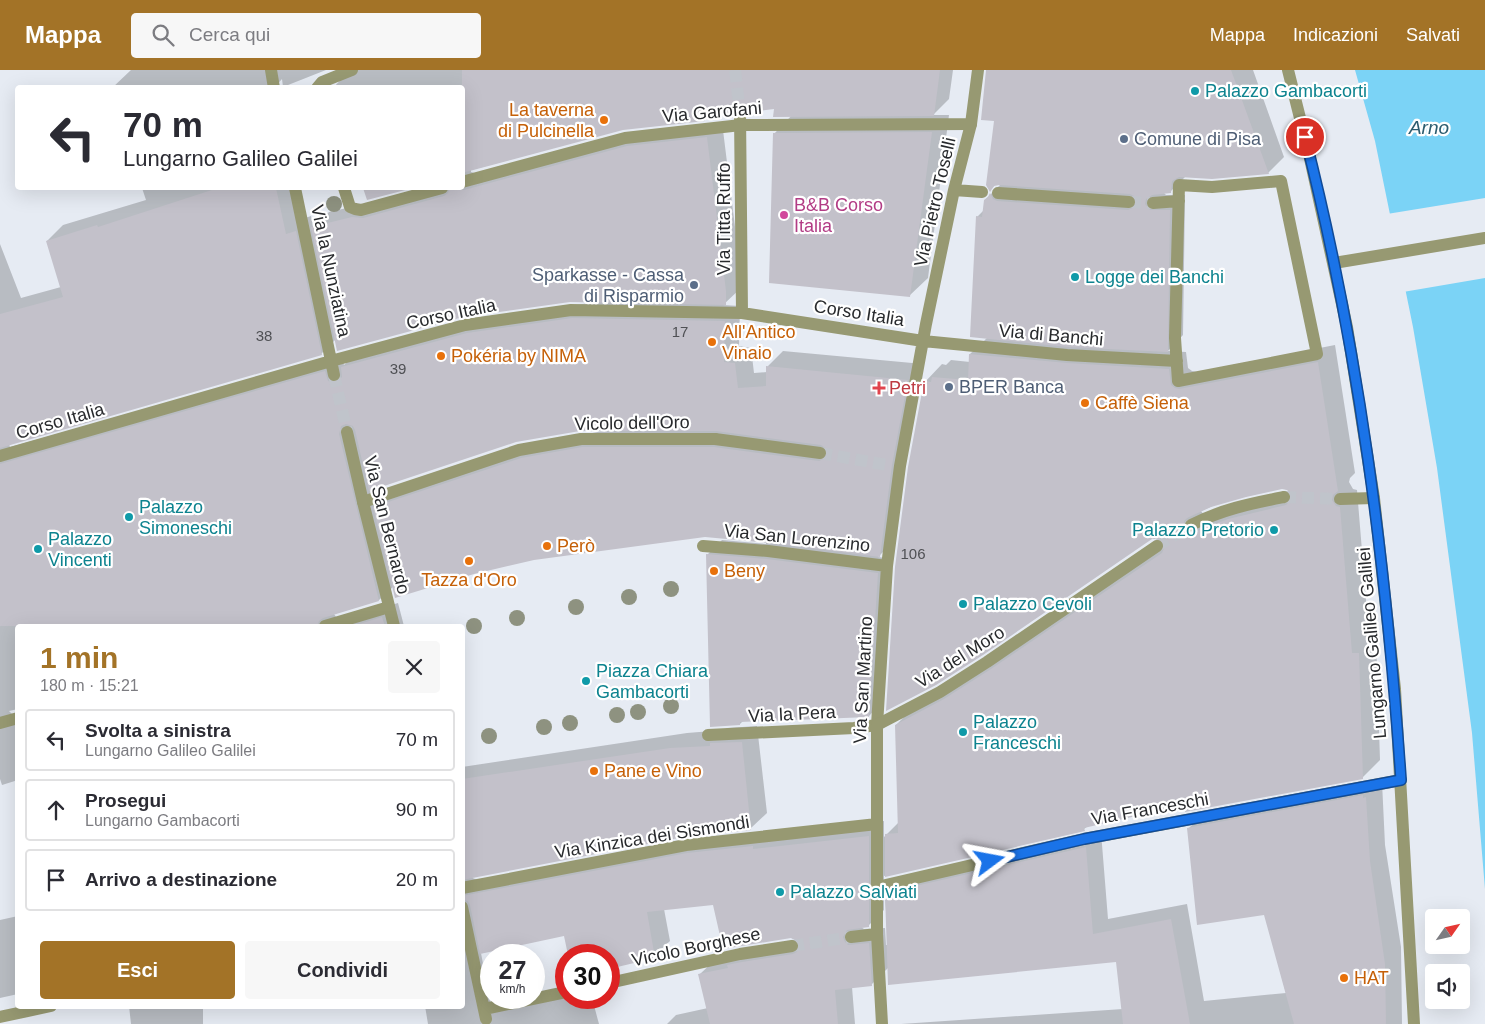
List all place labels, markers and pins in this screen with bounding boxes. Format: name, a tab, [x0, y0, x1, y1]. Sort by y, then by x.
place label: Palazzo Gambacorti	[1205, 81, 1367, 101]
marker: Palazzo Gambacorti	[1189, 85, 1201, 97]
place label: La taverna di Pulcinella	[498, 100, 595, 141]
marker: La taverna di Pulcinella	[598, 114, 610, 126]
pin	[1284, 116, 1326, 158]
place label: Comune di Pisa	[1134, 129, 1262, 149]
marker: Comune di Pisa	[1118, 133, 1130, 145]
place label: B&B Corso Italia	[794, 195, 883, 236]
marker: B&B Corso Italia	[778, 209, 790, 221]
place label: Sparkasse - Cassa di Risparmio	[532, 265, 685, 306]
place label: Logge dei Banchi	[1085, 267, 1224, 287]
marker: Logge dei Banchi	[1069, 271, 1081, 283]
marker: Sparkasse - Cassa di Risparmio	[688, 279, 700, 291]
place label: All'Antico Vinaio	[722, 322, 795, 363]
marker: All'Antico Vinaio	[706, 336, 718, 348]
place label: Pokéria by NIMA	[451, 346, 586, 366]
marker: Pokéria by NIMA	[435, 350, 447, 362]
place label: BPER Banca	[959, 377, 1065, 397]
place label: Petri	[889, 378, 926, 398]
marker: BPER Banca	[943, 381, 955, 393]
marker: Petri	[873, 382, 885, 394]
place label: Caffè Siena	[1095, 393, 1190, 413]
marker: Caffè Siena	[1079, 397, 1091, 409]
place label: Palazzo Simoneschi	[139, 497, 232, 538]
marker: Palazzo Simoneschi	[123, 511, 135, 523]
place label: Palazzo Pretorio	[1132, 520, 1264, 540]
marker: Palazzo Pretorio	[1268, 524, 1280, 536]
place label: Palazzo Vincenti	[48, 529, 112, 570]
place label: Però	[557, 536, 595, 556]
marker: Però	[541, 540, 553, 552]
marker: Palazzo Vincenti	[32, 543, 44, 555]
marker: Tazza d'Oro	[463, 555, 475, 567]
place label: Beny	[724, 561, 765, 581]
marker: Beny	[708, 565, 720, 577]
place label: Tazza d'Oro	[421, 570, 517, 590]
place label: Palazzo Cevoli	[973, 594, 1092, 614]
marker: Palazzo Cevoli	[957, 598, 969, 610]
place label: Piazza Chiara Gambacorti	[596, 661, 709, 702]
marker: Piazza Chiara Gambacorti	[580, 675, 592, 687]
place label: Palazzo Franceschi	[973, 712, 1061, 753]
marker: Palazzo Franceschi	[957, 726, 969, 738]
place label: Pane e Vino	[604, 761, 702, 781]
marker: Pane e Vino	[588, 765, 600, 777]
place label: Palazzo Salviati	[790, 882, 917, 902]
marker: Palazzo Salviati	[774, 886, 786, 898]
place label: HAT	[1354, 968, 1389, 988]
marker: HAT	[1338, 972, 1350, 984]

